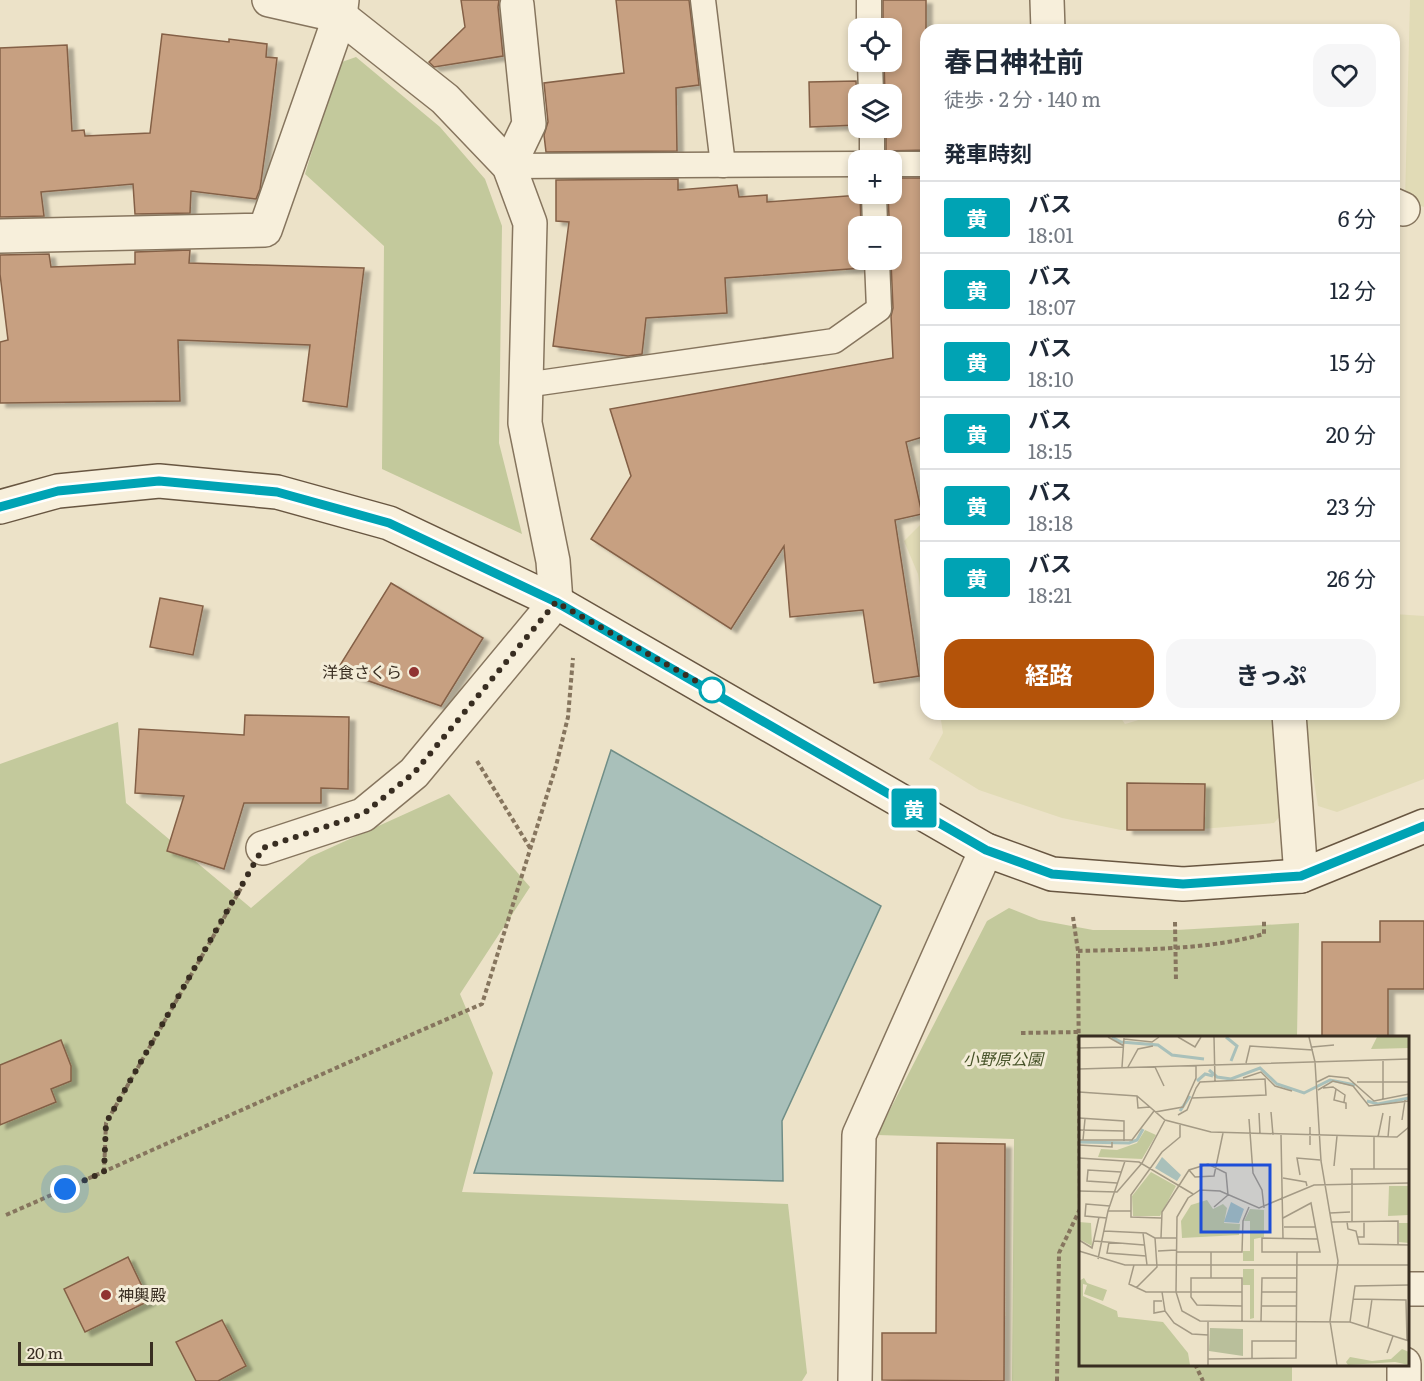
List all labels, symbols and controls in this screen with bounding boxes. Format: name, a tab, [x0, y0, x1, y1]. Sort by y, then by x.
map controls	[848, 18, 902, 270]
button: locate	[848, 18, 902, 72]
text: 春日神社前	[944, 39, 1084, 81]
button: heart	[1313, 44, 1376, 107]
text: 徒歩 · 2 分 · 140 m	[944, 83, 1101, 113]
button: layers	[848, 84, 902, 138]
text: 発車時刻	[944, 136, 1032, 169]
button: +	[848, 150, 902, 204]
text: バス	[1028, 186, 1072, 219]
text: 6 分	[1338, 201, 1376, 234]
text: 黄	[967, 202, 988, 233]
button: −	[848, 216, 902, 270]
text: 18:01	[1028, 219, 1074, 249]
text: バス	[1028, 258, 1072, 291]
text: 12 分	[1329, 273, 1376, 306]
text: 黄	[967, 274, 988, 305]
text: 18:07	[1028, 291, 1076, 321]
text: バス	[1028, 330, 1072, 363]
text: 15 分	[1329, 345, 1376, 378]
text: 黄	[967, 346, 988, 377]
text: 18:10	[1028, 363, 1074, 393]
text: バス	[1028, 402, 1072, 435]
text: 20 分	[1326, 417, 1376, 450]
text: 黄	[967, 418, 988, 449]
text: 18:15	[1028, 435, 1072, 465]
text: バス	[1028, 474, 1072, 507]
text: 23 分	[1327, 489, 1376, 522]
text: 黄	[967, 490, 988, 521]
text: 18:18	[1028, 507, 1073, 537]
text: バス	[1028, 546, 1072, 579]
text: 26 分	[1327, 561, 1376, 594]
text: 黄	[967, 562, 988, 593]
text: 18:21	[1028, 579, 1072, 609]
button: 経路	[944, 639, 1154, 708]
button: きっぷ	[1166, 639, 1376, 708]
place label: 洋食さくら	[322, 659, 402, 683]
marker: 洋食さくら	[407, 665, 421, 679]
unlabelled marker	[699, 677, 725, 703]
line badge: 黄	[894, 788, 934, 828]
text: 黄	[904, 793, 925, 824]
inset map	[1079, 1036, 1409, 1366]
park label: 小野原公園	[963, 1046, 1045, 1070]
your location	[50, 1174, 80, 1204]
place label: 神輿殿	[118, 1282, 166, 1306]
marker: 神輿殿	[99, 1288, 113, 1302]
scale bar	[18, 1339, 153, 1366]
text: 20 m	[27, 1340, 63, 1364]

